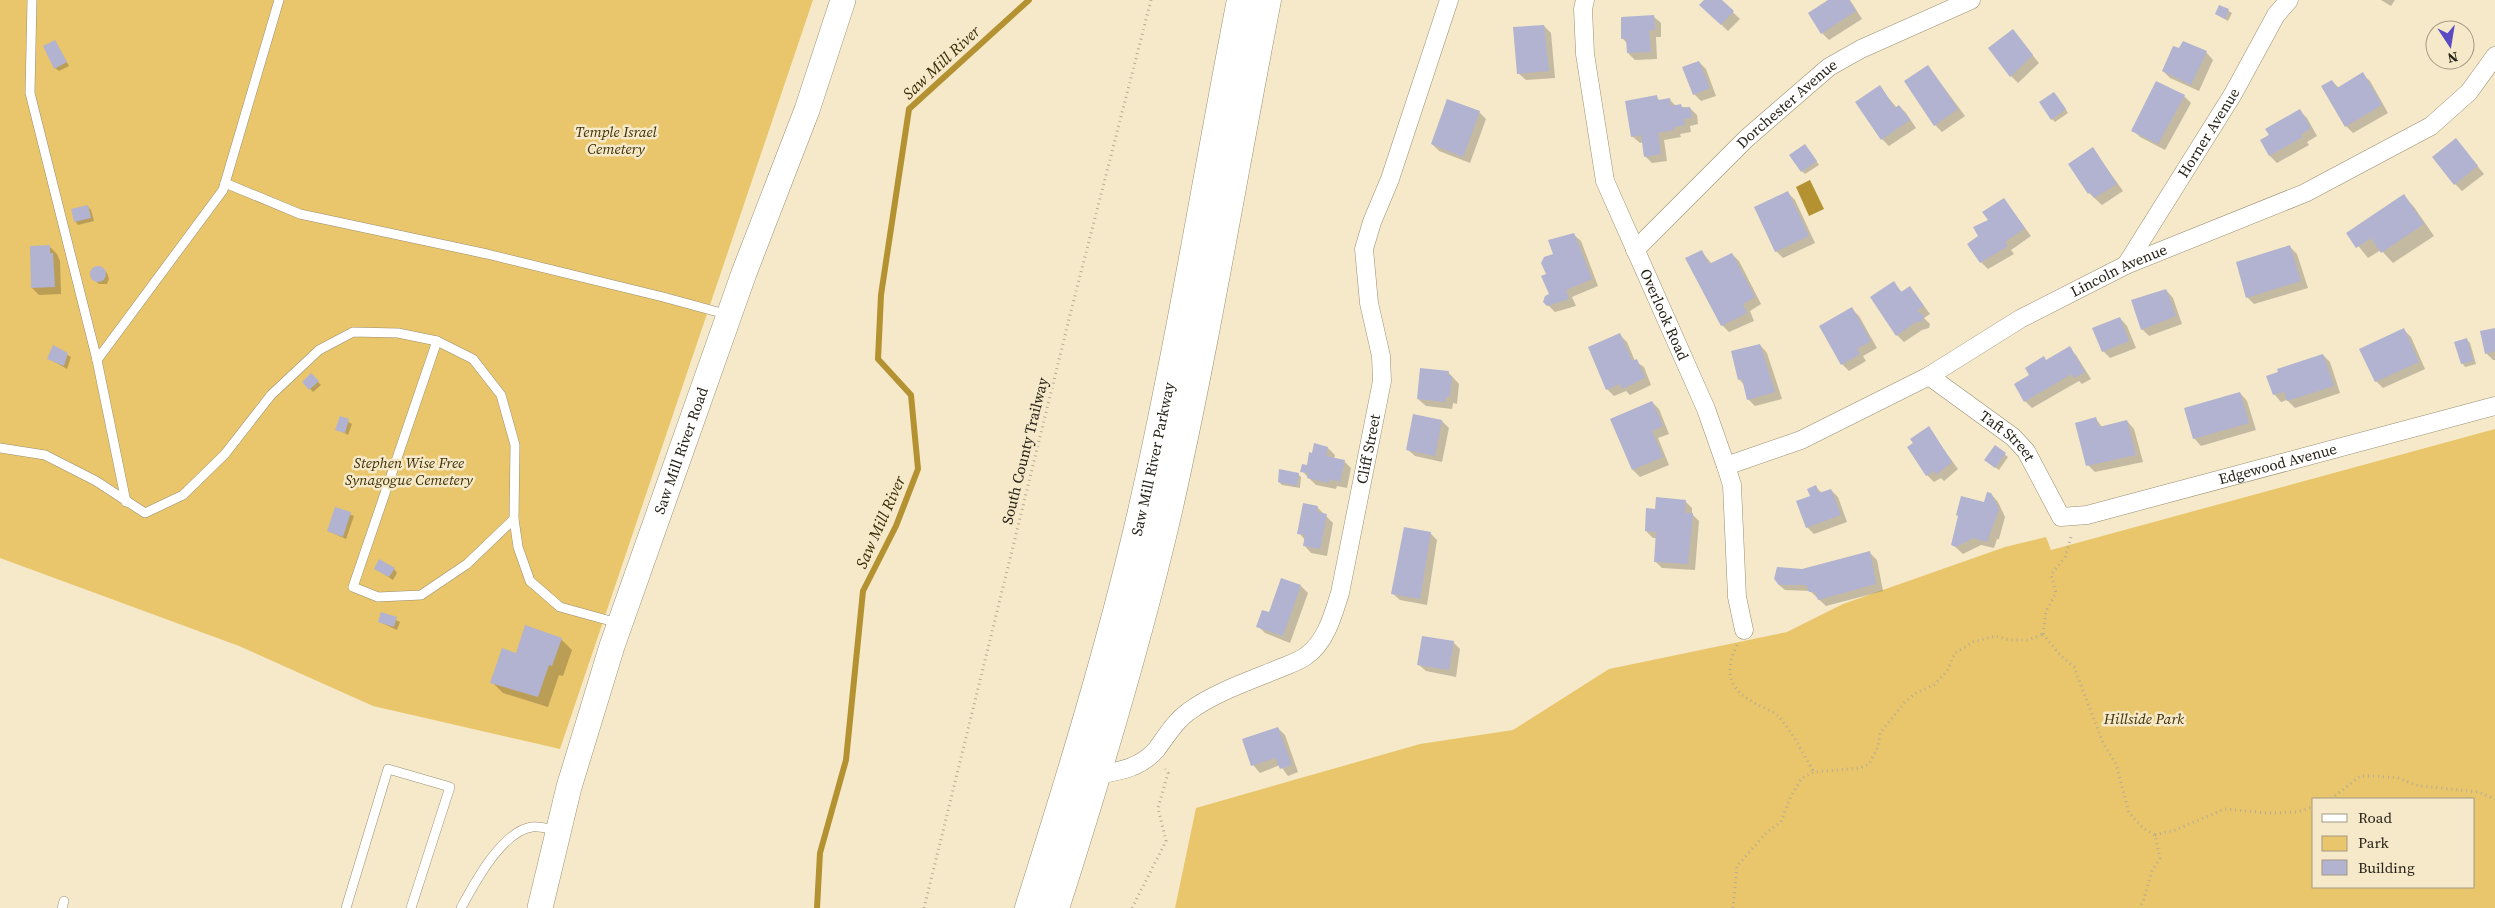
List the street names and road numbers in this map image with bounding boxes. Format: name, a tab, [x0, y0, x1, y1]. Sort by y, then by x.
street label: Dorchester Avenue	[1731, 53, 1841, 153]
street label: Horner Avenue	[2172, 84, 2244, 181]
street label: Lincoln Avenue	[2067, 238, 2170, 302]
street label: Overlook Road	[1635, 265, 1694, 364]
street label: South County Trailway	[996, 375, 1053, 526]
street label: Saw Mill River Parkway	[1126, 380, 1179, 538]
street label: Saw Mill River Road	[649, 384, 713, 517]
street label: Taft Street	[1976, 405, 2041, 465]
street label: Cliff Street	[1351, 412, 1385, 486]
street label: Edgewood Avenue	[2216, 438, 2339, 489]

